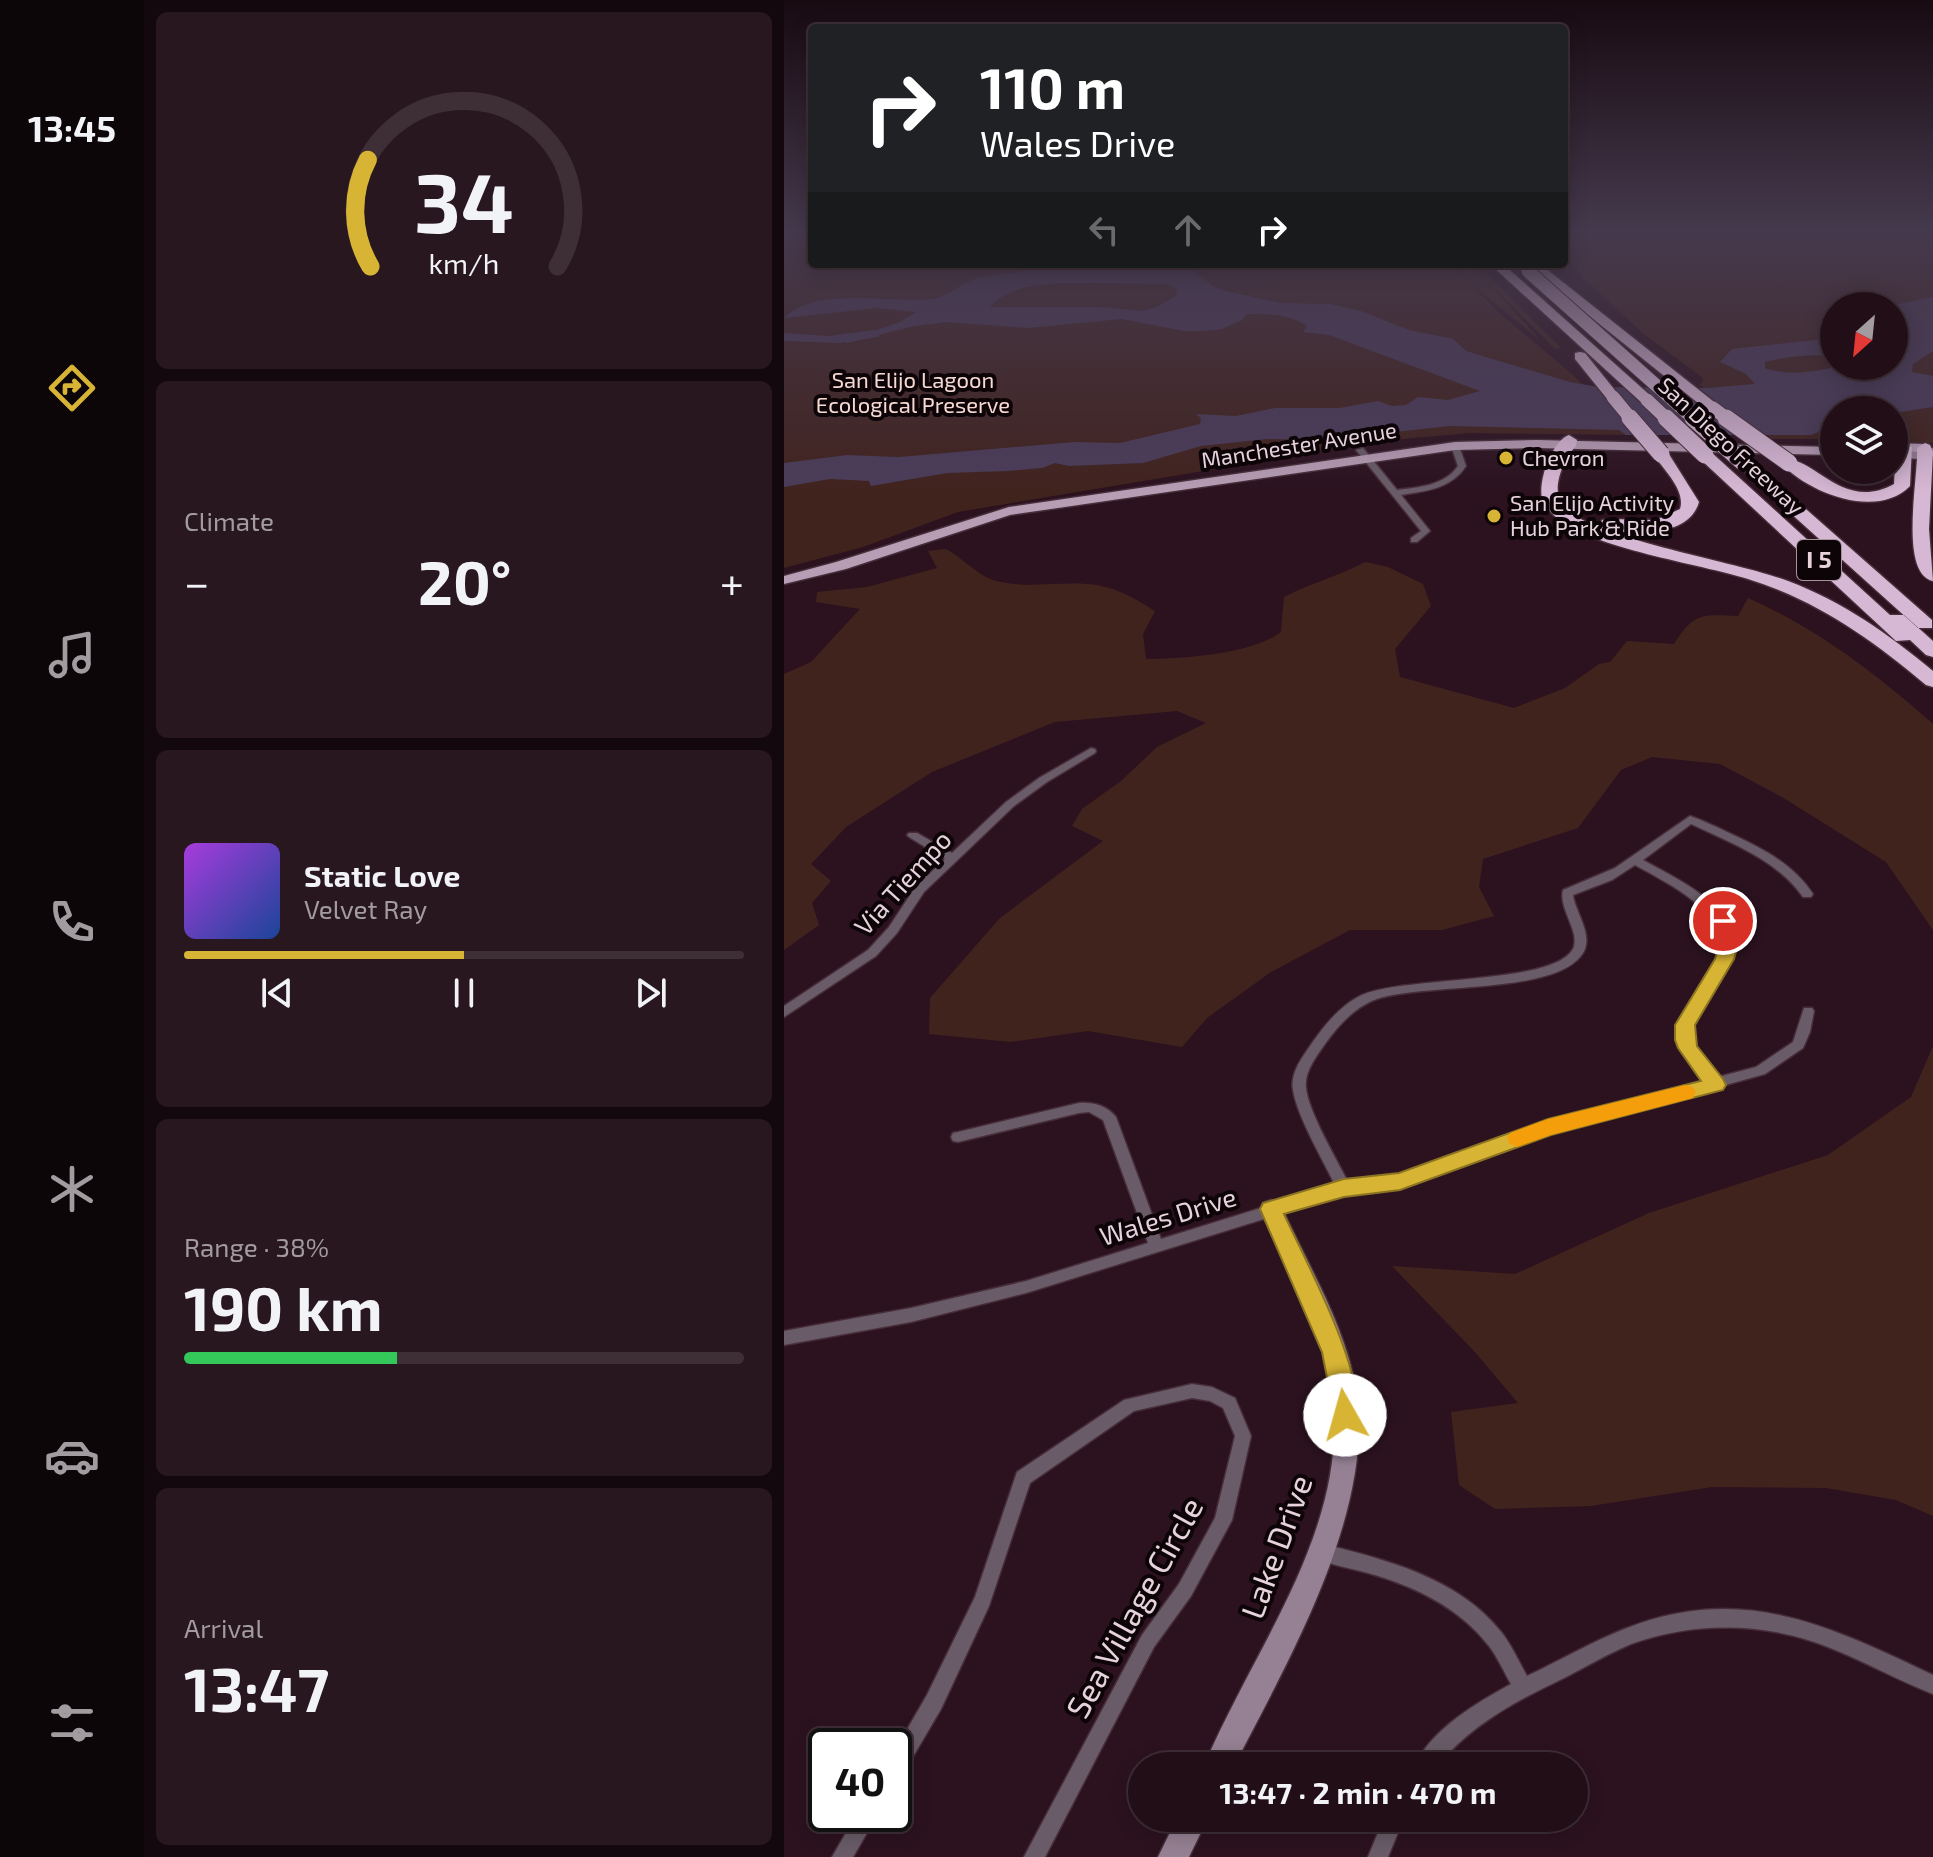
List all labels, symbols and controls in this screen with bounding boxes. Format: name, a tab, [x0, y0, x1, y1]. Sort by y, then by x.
text: 110 m	[980, 53, 1125, 120]
icon: right	[848, 56, 952, 160]
text: 13:45	[28, 106, 116, 149]
text: Wales Drive	[980, 121, 1175, 164]
text: 34	[414, 149, 514, 249]
icon: left	[1082, 208, 1126, 252]
icon: ahead	[1166, 208, 1210, 252]
icon: right	[1250, 208, 1294, 252]
text: km/h	[429, 245, 499, 280]
north arrow	[1820, 292, 1908, 380]
map controls	[1820, 292, 1908, 484]
icon: directions	[44, 360, 100, 416]
park label: San Elijo Lagoon Ecological Preserve	[816, 366, 1010, 417]
street label: San Diego Freeway	[1654, 371, 1810, 519]
button: layers	[1820, 396, 1908, 484]
street label: Manchester Avenue	[1199, 416, 1398, 472]
place label: Chevron	[1522, 444, 1605, 470]
marker: Chevron	[1497, 449, 1515, 467]
place label: San Elijo Activity Hub Park & Ride	[1510, 489, 1675, 540]
text: Climate	[184, 505, 274, 536]
marker: San Elijo Activity Hub Park & Ride	[1485, 507, 1503, 525]
road number: I 5	[1797, 540, 1841, 580]
text: 20°	[418, 545, 511, 617]
text: −	[184, 555, 210, 608]
text: +	[720, 555, 744, 608]
icon: music	[44, 627, 100, 683]
street label: Via Tiempo	[847, 823, 957, 941]
text: Static Love	[304, 857, 460, 893]
pin	[1689, 887, 1757, 955]
text: Velvet Ray	[304, 893, 427, 924]
icon: phone	[44, 894, 100, 950]
icon: arrive	[1701, 899, 1745, 943]
icon: previous	[255, 971, 299, 1015]
icon: pause	[442, 971, 486, 1015]
icon: next	[629, 971, 673, 1015]
icon: climate	[44, 1161, 100, 1217]
street label: Wales Drive	[1096, 1180, 1240, 1251]
text: Range · 38%	[184, 1231, 329, 1262]
text: 190 km	[184, 1271, 383, 1343]
position arrow	[1303, 1373, 1387, 1457]
icon: car	[44, 1428, 100, 1484]
street label: Lake Drive	[1232, 1469, 1319, 1623]
street label: Sea Village Circle	[1057, 1490, 1210, 1724]
text: Arrival	[184, 1612, 263, 1643]
text: 13:47	[184, 1652, 329, 1724]
icon: filters	[44, 1695, 100, 1751]
speed limit sign: 40	[808, 1728, 912, 1832]
text: 13:47 · 2 min · 470 m	[1219, 1774, 1497, 1810]

